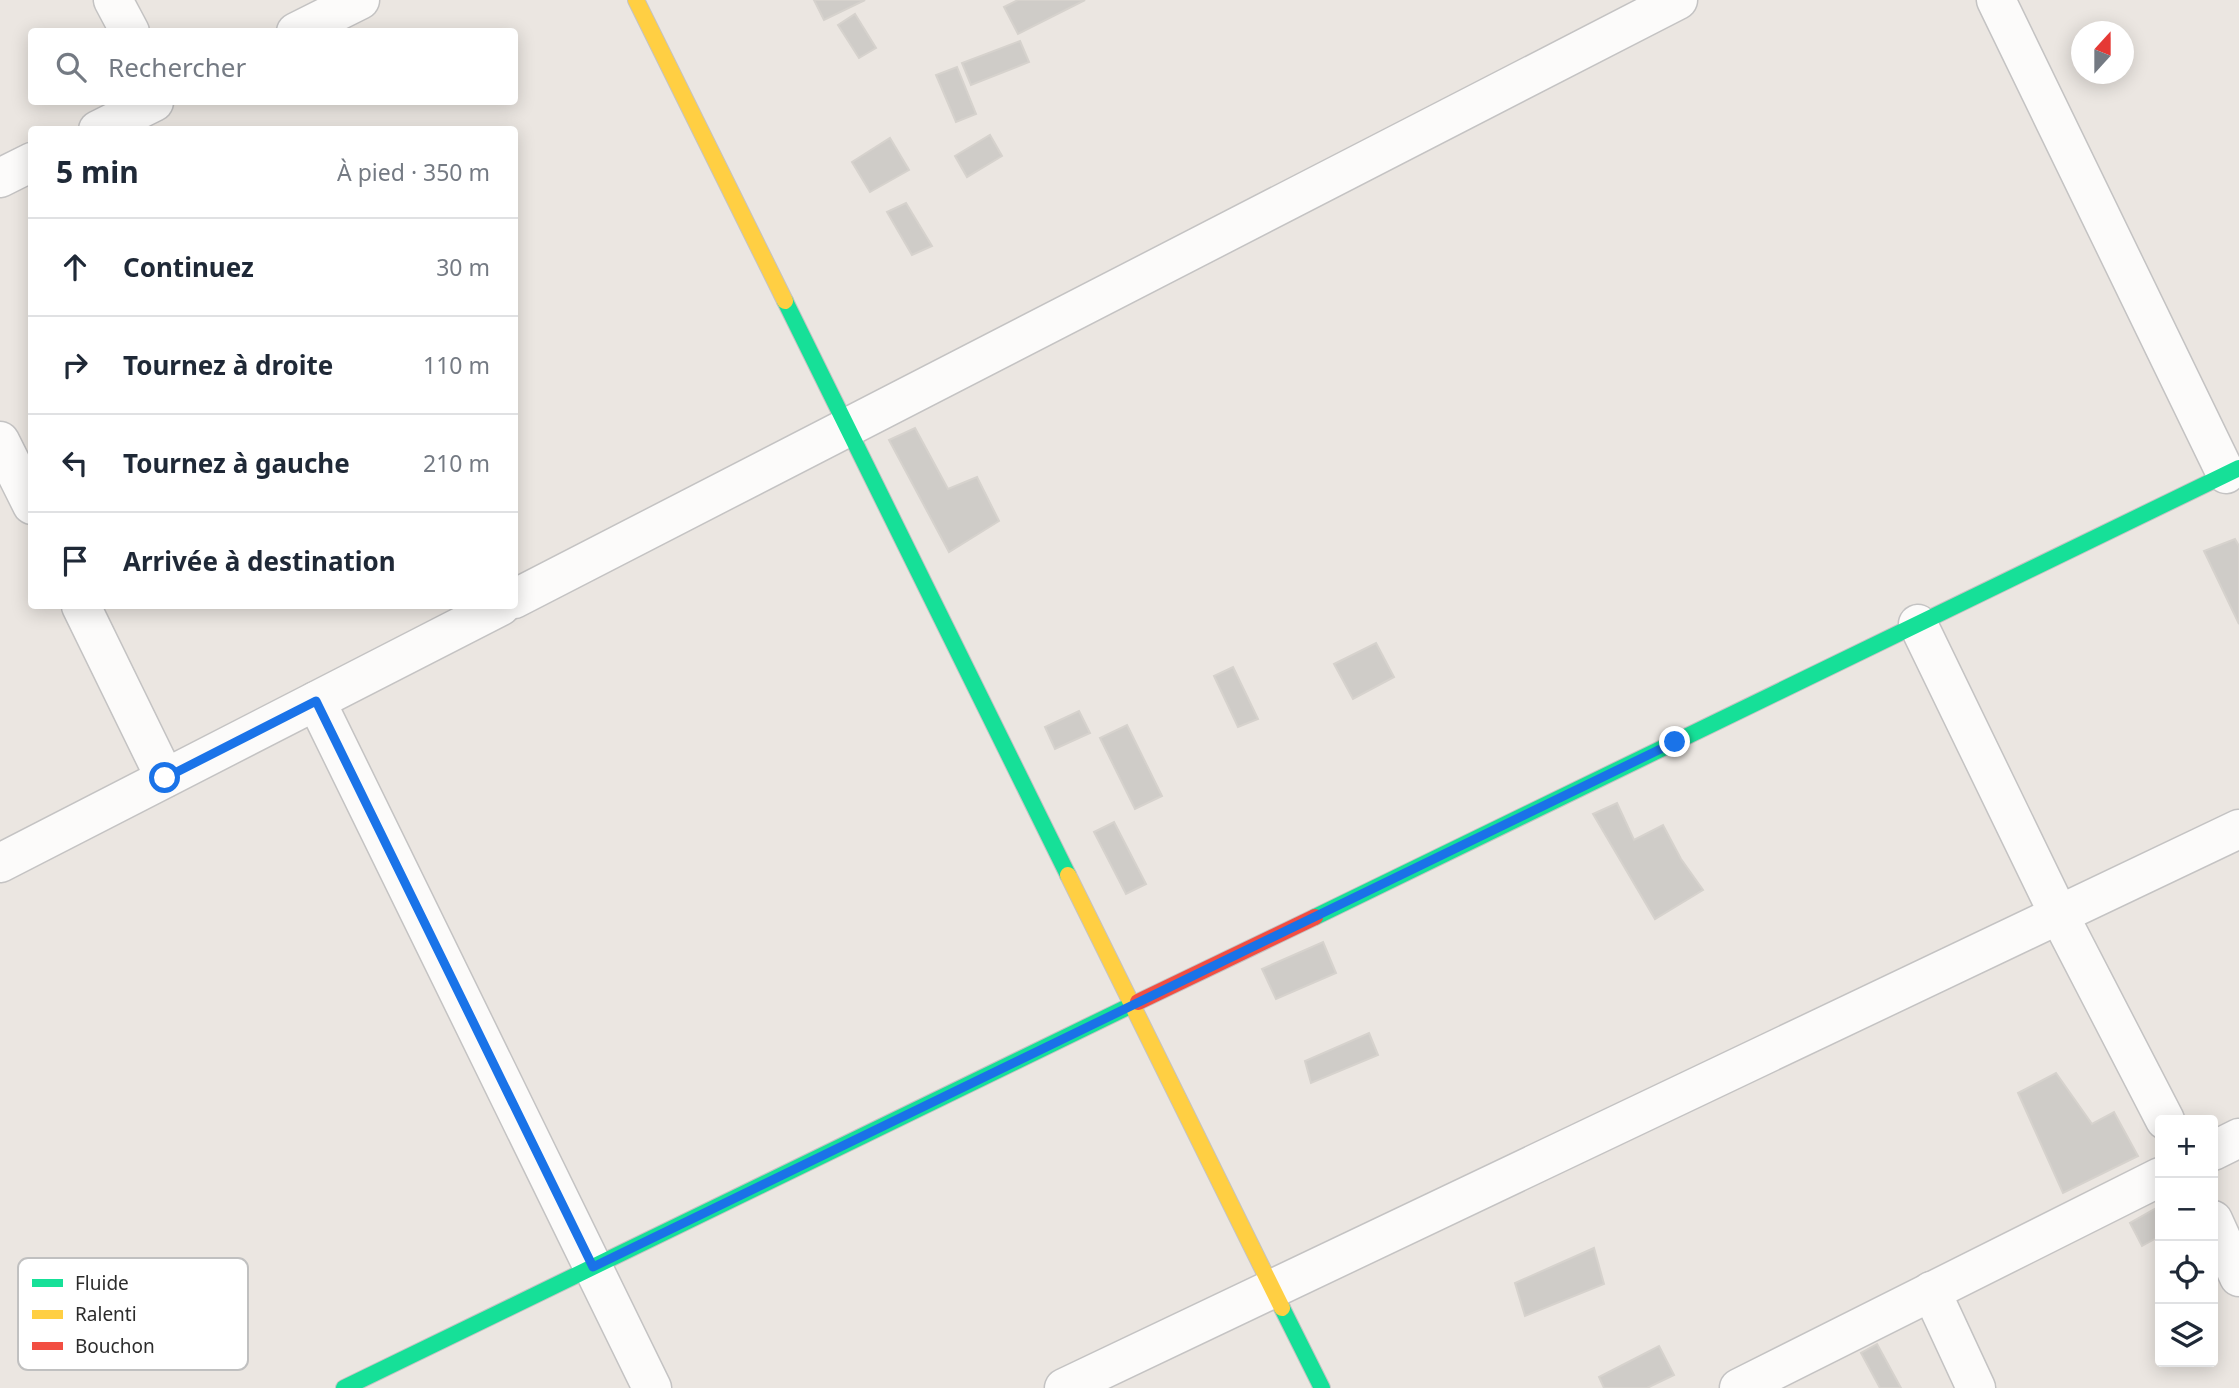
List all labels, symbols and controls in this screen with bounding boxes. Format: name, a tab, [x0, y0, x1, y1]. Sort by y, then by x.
north arrow	[2071, 21, 2134, 84]
search box	[28, 28, 518, 105]
icon: search	[52, 48, 90, 86]
text: Rechercher	[108, 49, 246, 85]
text: 5 min	[56, 151, 139, 192]
text: À pied · 350 m	[337, 156, 490, 188]
icon: ahead	[56, 248, 94, 286]
text: Continuez	[123, 249, 254, 285]
text: 30 m	[436, 251, 490, 283]
icon: right	[56, 346, 94, 384]
text: Tournez à droite	[123, 347, 333, 383]
text: 110 m	[423, 349, 490, 381]
icon: left	[56, 444, 94, 482]
text: Tournez à gauche	[123, 445, 350, 481]
text: 210 m	[423, 447, 490, 479]
icon: arrive	[56, 542, 94, 580]
text: Arrivée à destination	[123, 543, 396, 579]
route end	[1659, 726, 1690, 757]
route start	[149, 762, 180, 793]
map controls	[2155, 1115, 2218, 1367]
button: +	[2155, 1115, 2218, 1178]
button: −	[2155, 1178, 2218, 1241]
button: locate	[2155, 1241, 2218, 1304]
legend	[18, 1258, 248, 1370]
text: Fluide	[75, 1270, 129, 1296]
text: Ralenti	[75, 1301, 137, 1327]
button: layers	[2155, 1304, 2218, 1367]
text: Bouchon	[75, 1333, 155, 1359]

